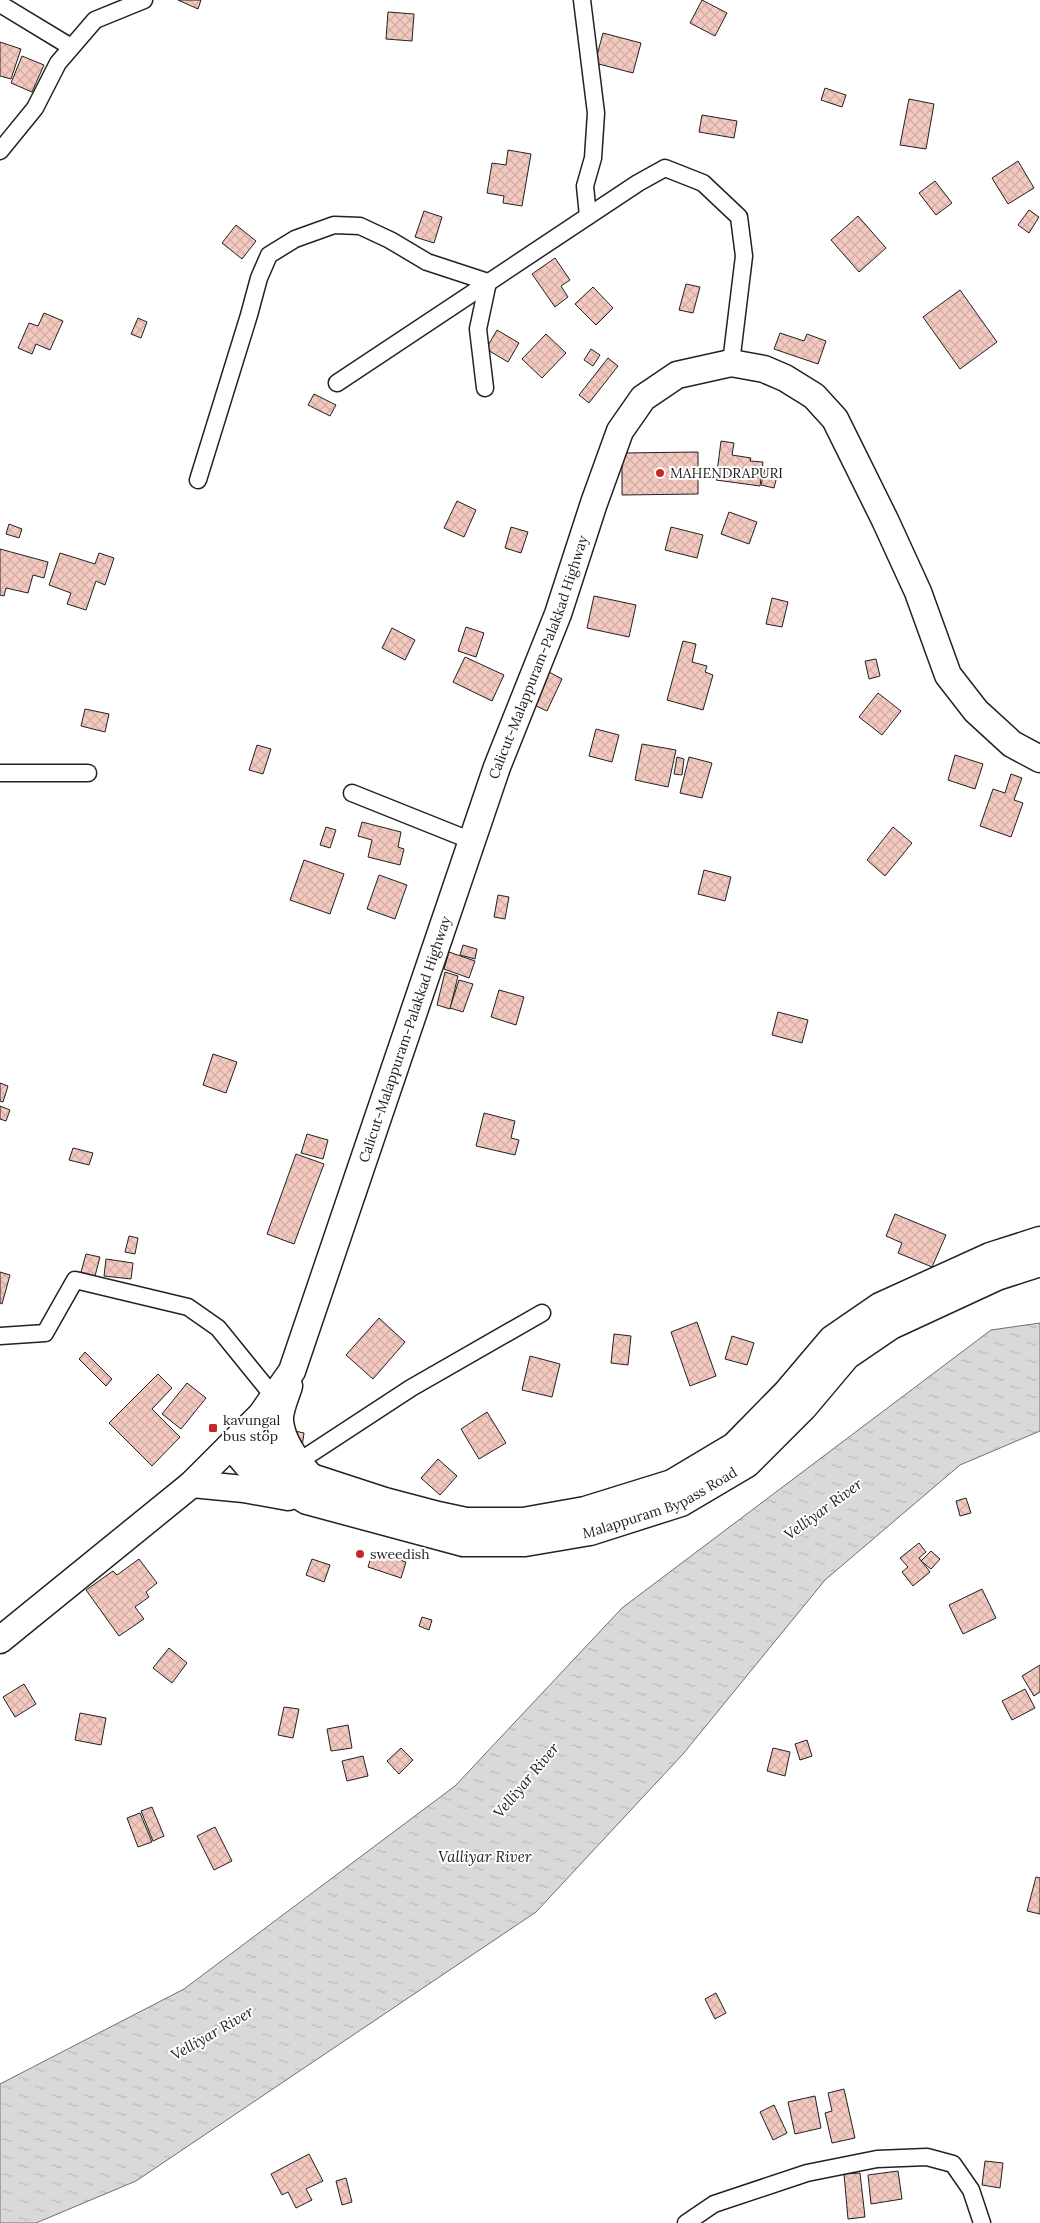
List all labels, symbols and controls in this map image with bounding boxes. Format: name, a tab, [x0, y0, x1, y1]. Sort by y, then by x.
place label: MAHENDRAPURI	[670, 464, 783, 482]
marker: MAHENDRAPURI	[654, 467, 666, 479]
street label: Calicut-Malappuram-Palakkad Highway	[485, 533, 592, 781]
street label: Calicut-Malappuram-Palakkad Highway	[354, 913, 455, 1165]
place label: kavungal bus stop	[223, 1411, 280, 1445]
marker: kavungal bus stop	[207, 1422, 219, 1434]
street label: Malappuram Bypass Road	[581, 1463, 740, 1542]
water label: Velliyar River	[780, 1474, 866, 1544]
place label: sweedish	[370, 1545, 430, 1563]
marker: sweedish	[354, 1548, 366, 1560]
water label: Velliyar River	[489, 1738, 563, 1821]
water label: Valliyar River	[438, 1847, 532, 1866]
water label: Velliyar River	[167, 2002, 257, 2064]

